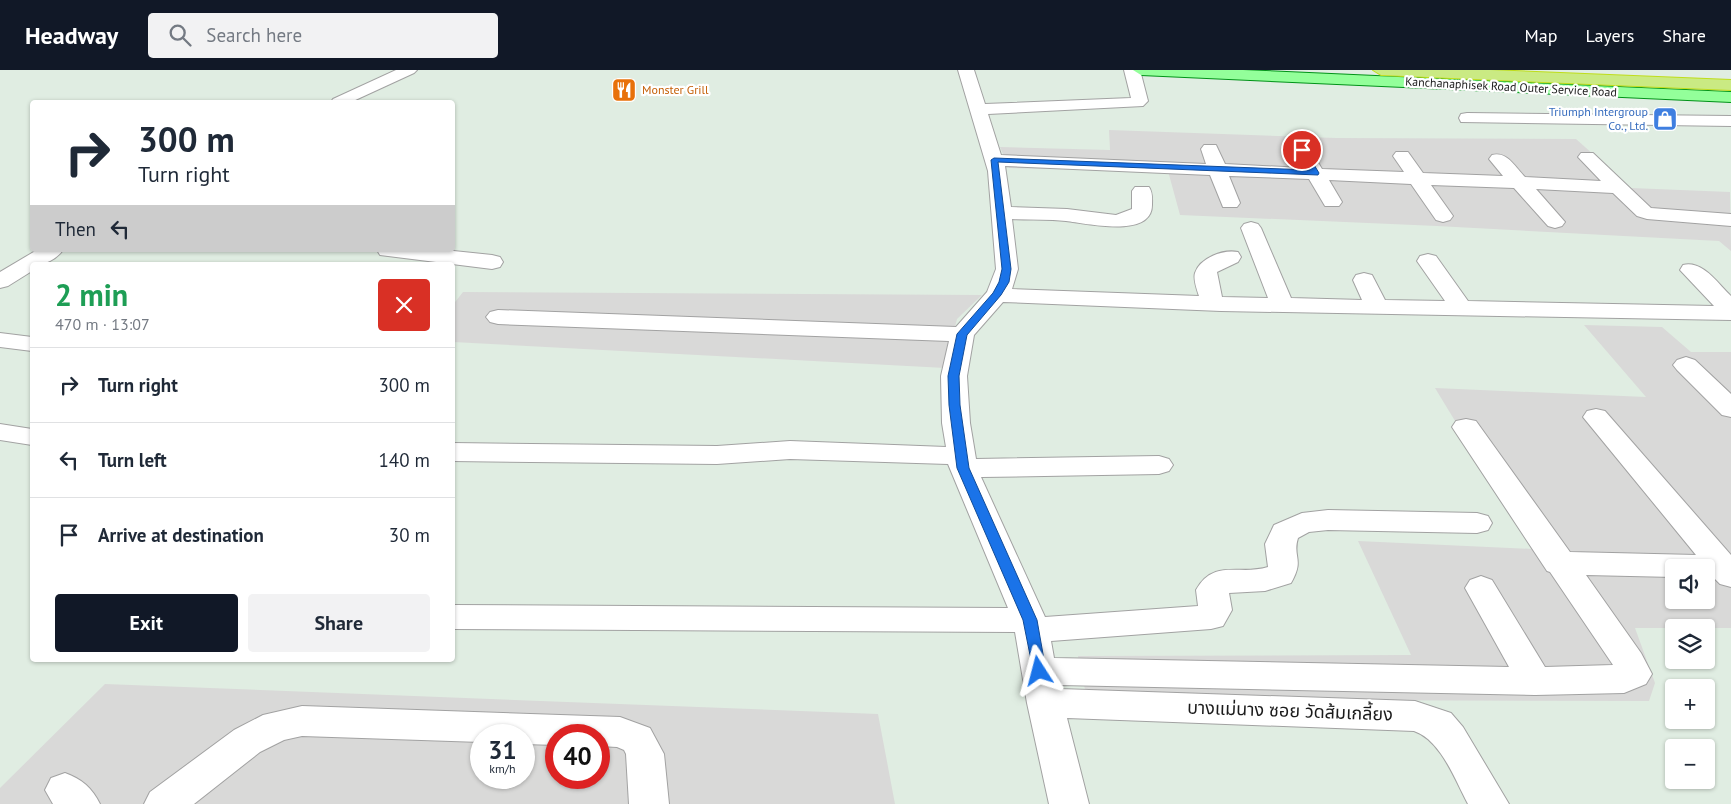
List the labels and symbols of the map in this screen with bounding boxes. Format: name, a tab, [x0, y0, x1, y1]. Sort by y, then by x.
street label: Kanchanaphisek Road Outer Service Road	[1405, 73, 1617, 100]
restaurant icon: Monster Grill	[611, 77, 637, 103]
place label: Monster Grill	[642, 82, 709, 97]
place label: Triumph Intergroup Co., Ltd.	[1549, 104, 1648, 133]
shop icon: Triumph Intergroup Co., Ltd.	[1652, 106, 1678, 132]
pin	[1281, 129, 1323, 171]
position arrow	[1012, 644, 1064, 696]
street label: บางแม่นาง ซอย วัดส้มเกลี้ยง	[1187, 694, 1393, 726]
speed limit sign: 40	[545, 724, 610, 789]

